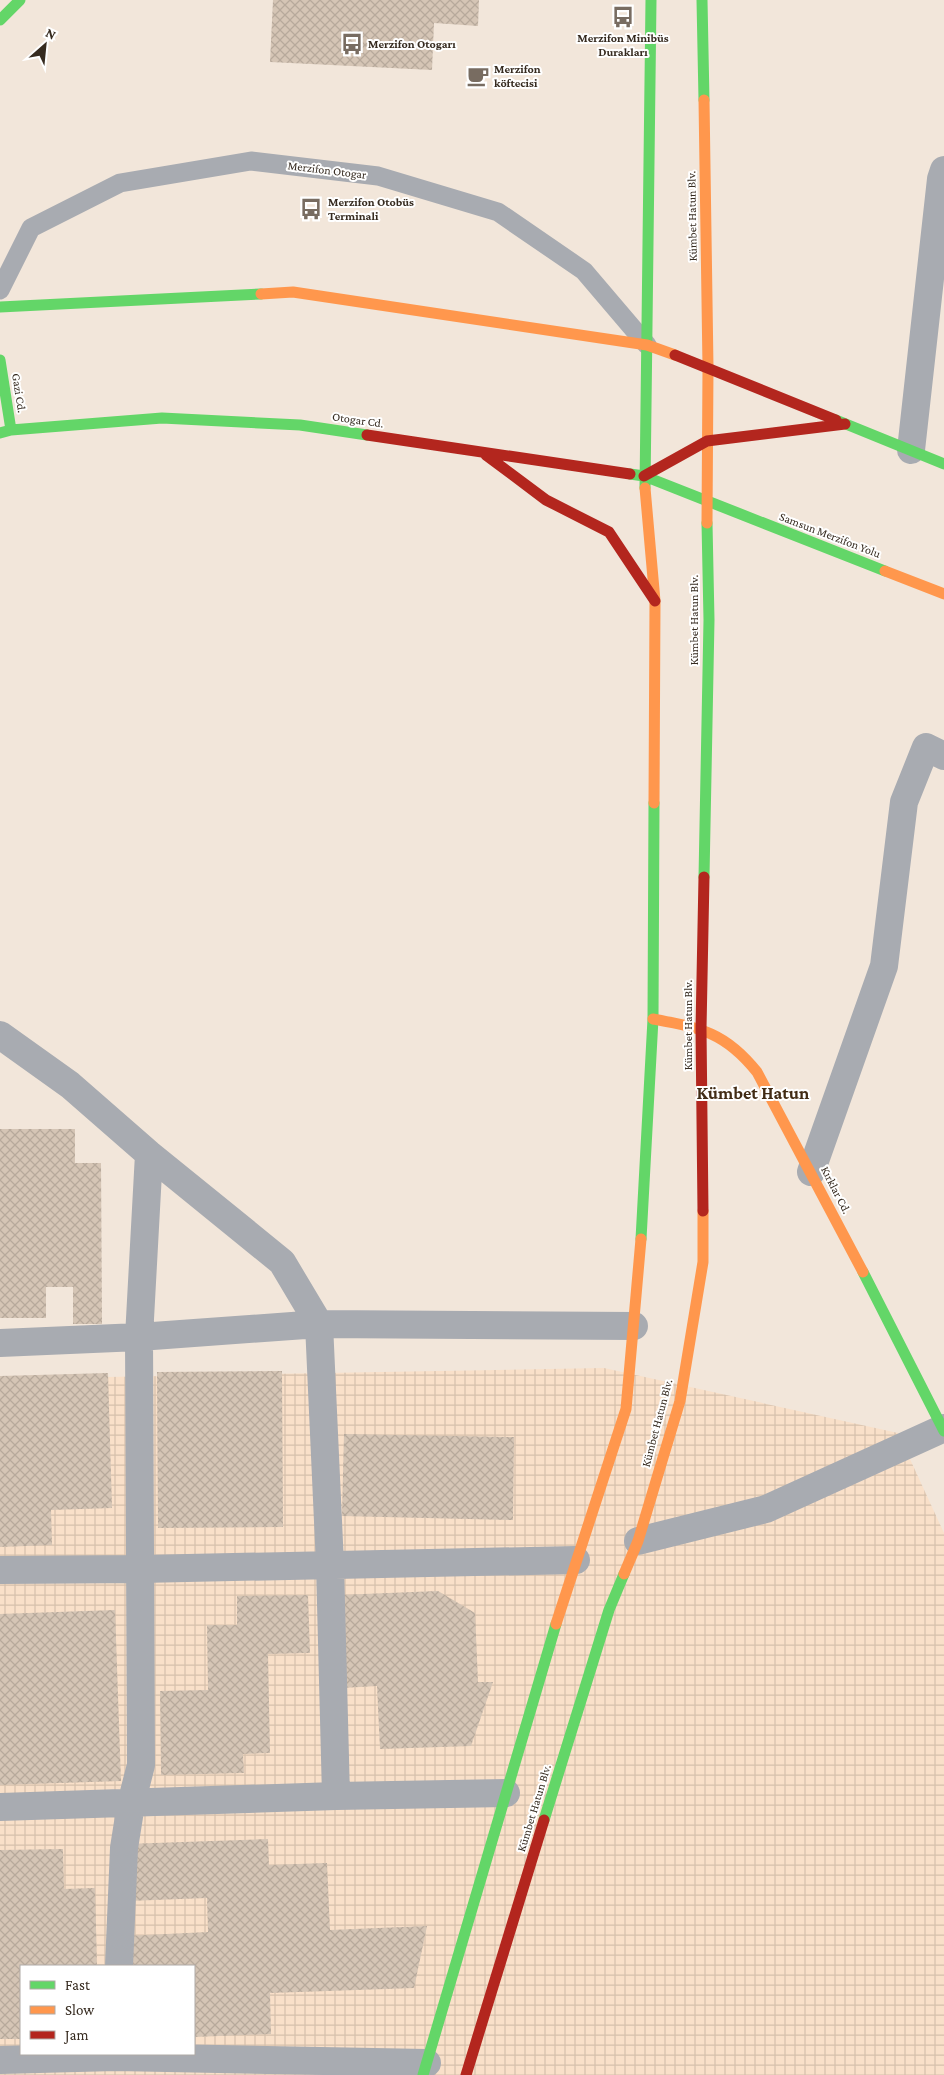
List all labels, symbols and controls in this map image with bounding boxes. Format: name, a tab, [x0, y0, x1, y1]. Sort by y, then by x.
bus stop icon: Merzifon Minibüs Durakları	[610, 4, 636, 30]
north arrow	[20, 20, 70, 70]
text: N	[43, 24, 59, 43]
bus stop icon: Merzifon Otogarı	[339, 31, 365, 57]
place label: Merzifon Minibüs Durakları	[577, 31, 669, 59]
place label: Merzifon Otogarı	[368, 37, 456, 51]
place label: Merzifon köftecisi	[494, 62, 541, 90]
cafe icon: Merzifon köftecisi	[465, 63, 491, 89]
street label: Merzifon Otogar	[287, 158, 368, 182]
street label: Kümbet Hatun Blv.	[684, 170, 700, 261]
place label: Merzifon Otobüs Terminali	[328, 195, 414, 223]
bus stop icon: Merzifon Otobüs Terminali	[298, 196, 324, 222]
street label: Gazi Cd.	[9, 372, 29, 414]
street label: Otogar Cd.	[331, 409, 385, 431]
street label: Samsun Merzifon Yolu	[777, 509, 883, 561]
street label: Kümbet Hatun Blv.	[687, 575, 701, 665]
street label: Kümbet Hatun Blv.	[681, 980, 695, 1070]
district label: Kümbet Hatun	[697, 1083, 810, 1103]
street label: Kırklar Cd.	[818, 1164, 854, 1216]
street label: Kümbet Hatun Blv.	[639, 1377, 676, 1468]
street label: Kümbet Hatun Blv.	[514, 1762, 554, 1853]
legend	[20, 1965, 195, 2055]
text: Fast	[65, 1977, 91, 1993]
text: Slow	[65, 2002, 95, 2018]
text: Jam	[63, 2027, 88, 2044]

